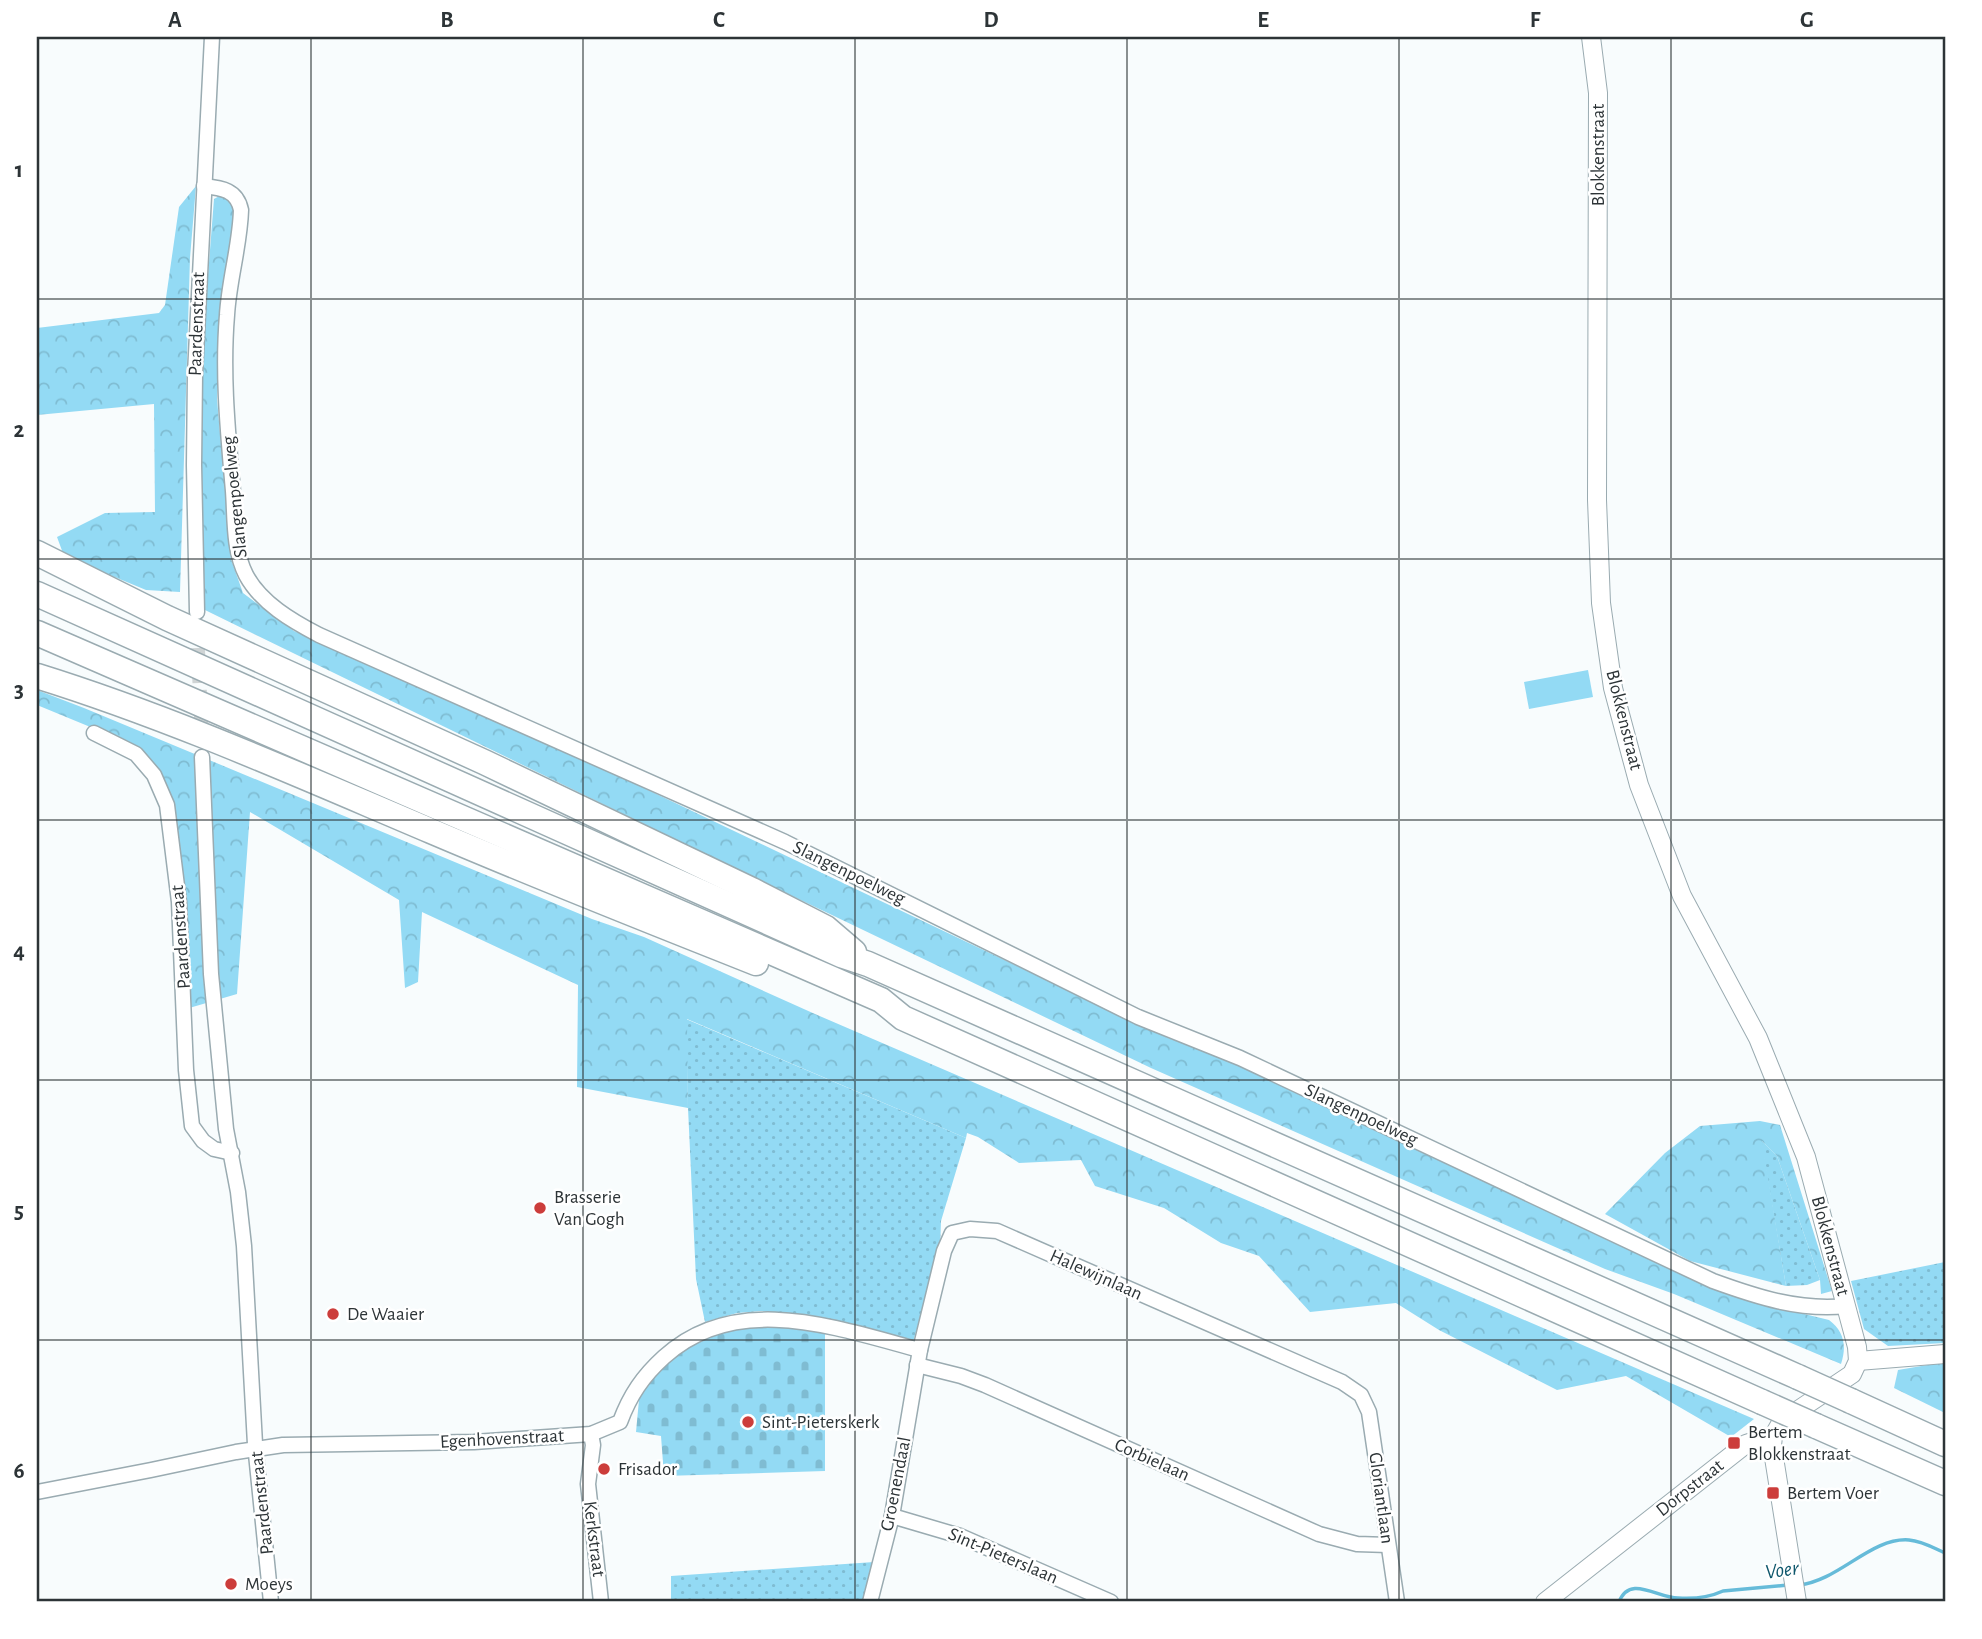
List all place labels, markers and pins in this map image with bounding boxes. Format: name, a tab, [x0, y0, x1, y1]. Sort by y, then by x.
place label: Brasserie Van Gogh	[554, 1188, 625, 1229]
marker: Brasserie Van Gogh	[532, 1200, 548, 1216]
place label: De Waaier	[347, 1305, 424, 1324]
marker: De Waaier	[325, 1306, 341, 1322]
place label: Sint-Pieterskerk	[762, 1413, 880, 1432]
marker: Sint-Pieterskerk	[740, 1414, 756, 1430]
place label: Bertem Blokkenstraat	[1748, 1423, 1850, 1464]
marker: Bertem Blokkenstraat	[1726, 1435, 1742, 1451]
place label: Frisador	[618, 1460, 677, 1479]
marker: Frisador	[596, 1461, 612, 1477]
place label: Bertem Voer	[1787, 1484, 1879, 1503]
marker: Bertem Voer	[1765, 1485, 1781, 1501]
place label: Moeys	[245, 1575, 293, 1594]
marker: Moeys	[223, 1576, 239, 1592]

